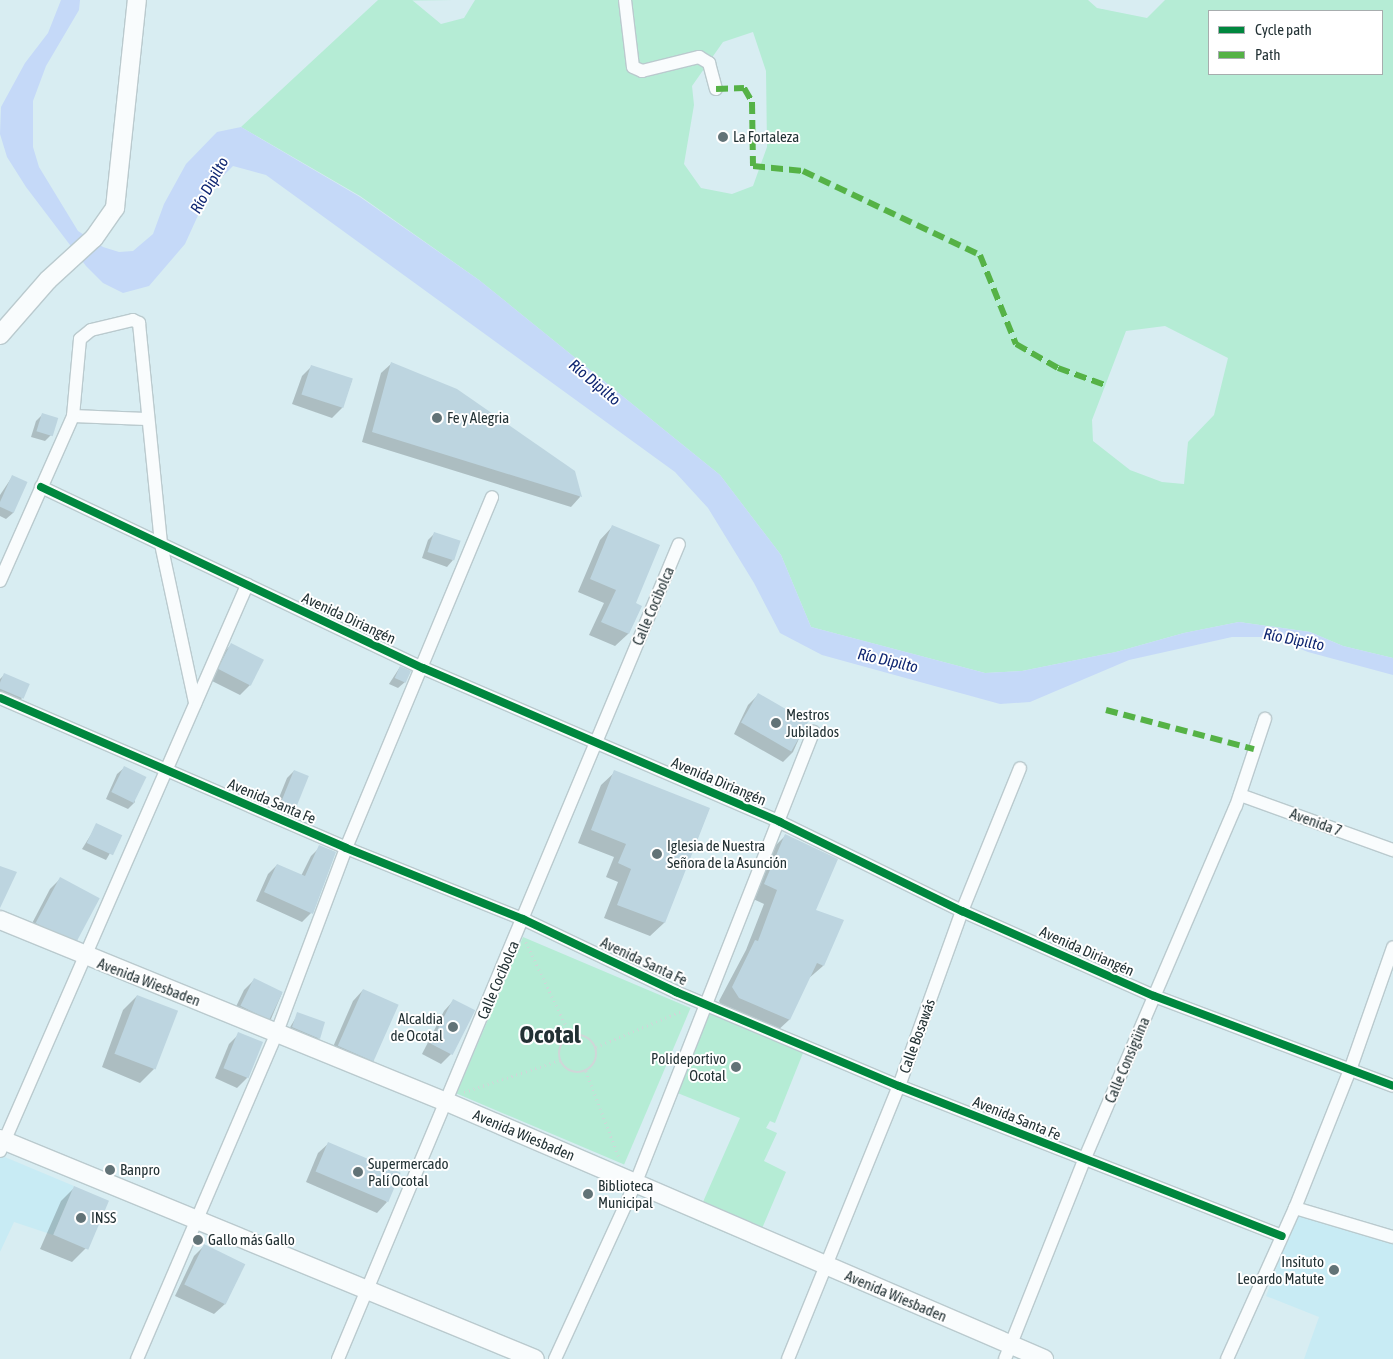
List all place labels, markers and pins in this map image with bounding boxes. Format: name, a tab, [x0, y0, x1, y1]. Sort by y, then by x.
place label: La Fortaleza	[733, 128, 799, 146]
marker: La Fortaleza	[717, 131, 729, 143]
place label: Fe y Alegria	[447, 409, 509, 427]
marker: Fe y Alegria	[431, 412, 443, 424]
place label: Mestros Jubilados	[786, 705, 839, 740]
marker: Mestros Jubilados	[770, 717, 782, 729]
place label: Iglesia de Nuestra Señora de la Asunción	[667, 836, 787, 871]
marker: Iglesia de Nuestra Señora de la Asunción	[651, 848, 663, 860]
place label: Alcaldia de Ocotal	[390, 1009, 443, 1044]
marker: Alcaldia de Ocotal	[447, 1021, 459, 1033]
place label: Polideportivo Ocotal	[651, 1049, 726, 1084]
marker: Polideportivo Ocotal	[730, 1061, 742, 1073]
place label: Supermercado Palí Ocotal	[368, 1154, 449, 1189]
place label: Banpro	[120, 1161, 160, 1179]
marker: Banpro	[104, 1164, 116, 1176]
marker: Supermercado Palí Ocotal	[352, 1166, 364, 1178]
place label: Biblioteca Municipal	[598, 1176, 654, 1211]
marker: Biblioteca Municipal	[582, 1188, 594, 1200]
place label: INSS	[91, 1209, 116, 1227]
marker: INSS	[75, 1212, 87, 1224]
place label: Gallo más Gallo	[208, 1231, 295, 1249]
marker: Gallo más Gallo	[192, 1234, 204, 1246]
place label: Insituto Leoardo Matute	[1237, 1252, 1324, 1287]
marker: Insituto Leoardo Matute	[1328, 1264, 1340, 1276]

